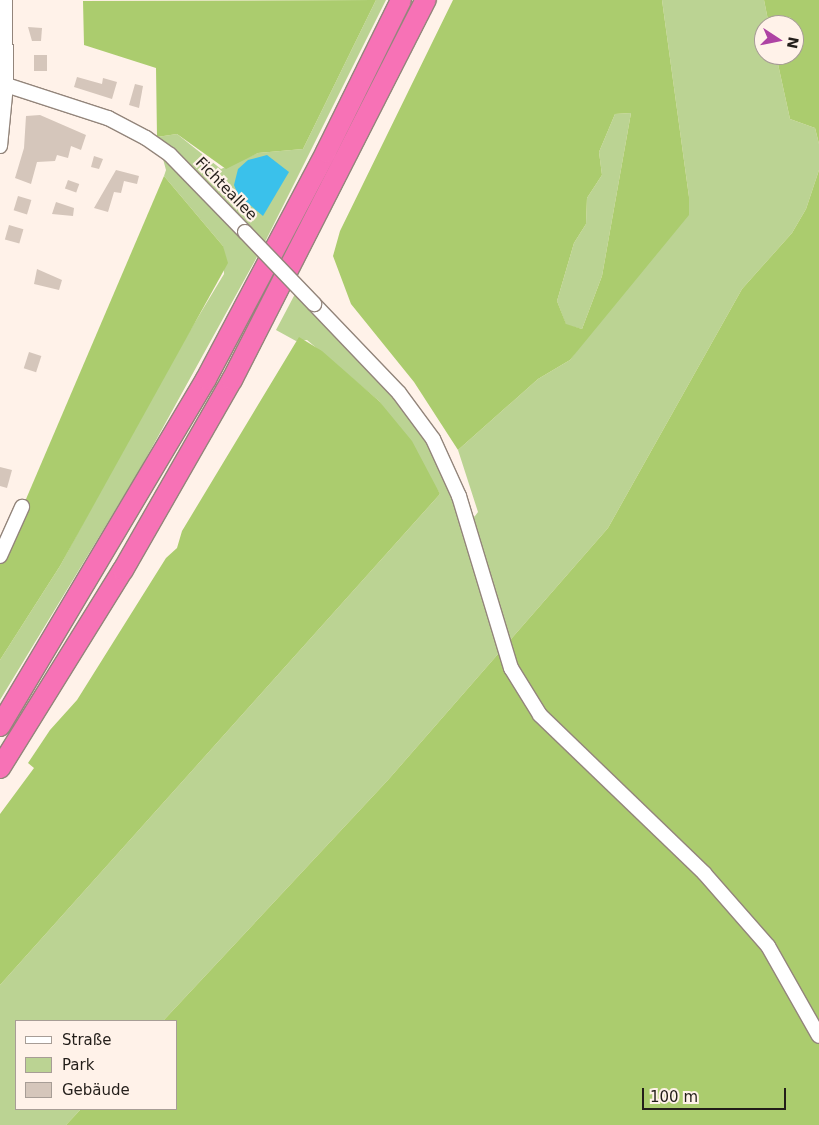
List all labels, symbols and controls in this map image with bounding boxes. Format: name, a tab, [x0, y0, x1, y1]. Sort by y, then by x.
north arrow	[754, 15, 804, 65]
text: N	[784, 35, 802, 50]
street label: Fichteallee	[192, 154, 260, 224]
legend	[15, 1020, 178, 1110]
text: Straße	[62, 1031, 111, 1049]
text: Park	[62, 1056, 94, 1074]
scale bar	[644, 1078, 788, 1110]
text: Gebäude	[62, 1081, 130, 1099]
text: 100 m	[650, 1088, 698, 1106]

